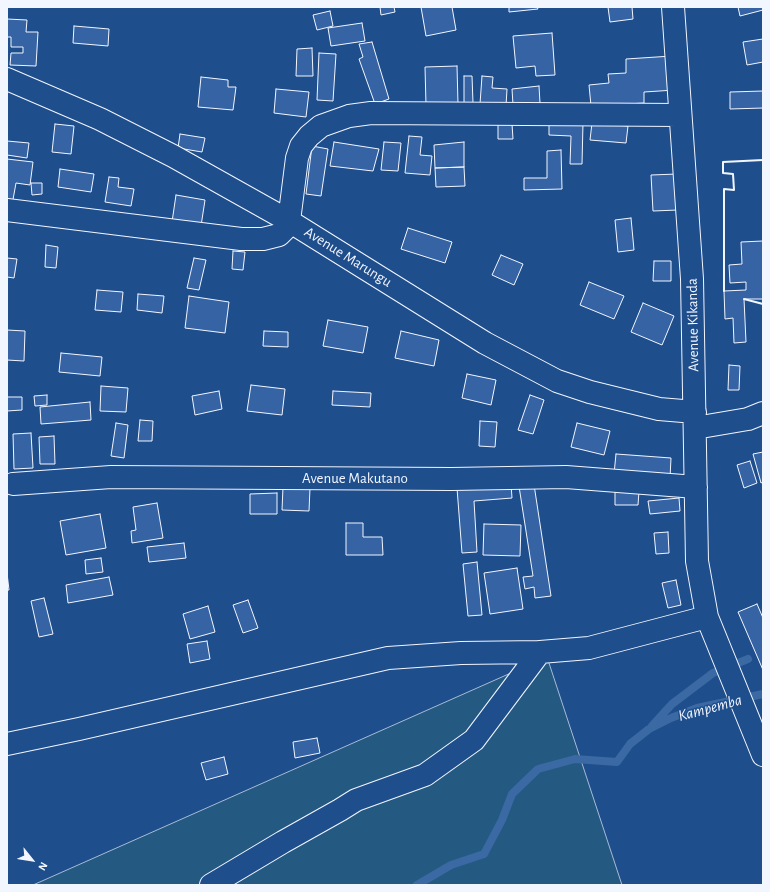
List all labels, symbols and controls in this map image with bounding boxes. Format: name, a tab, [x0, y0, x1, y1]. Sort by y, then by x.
street label: Avenue Marungu	[301, 223, 395, 291]
street label: Avenue Kikanda	[683, 278, 703, 372]
street label: Avenue Makutano	[302, 469, 408, 487]
water label: Kampemba	[676, 690, 744, 726]
north arrow	[12, 840, 52, 880]
text: N	[36, 860, 50, 872]

